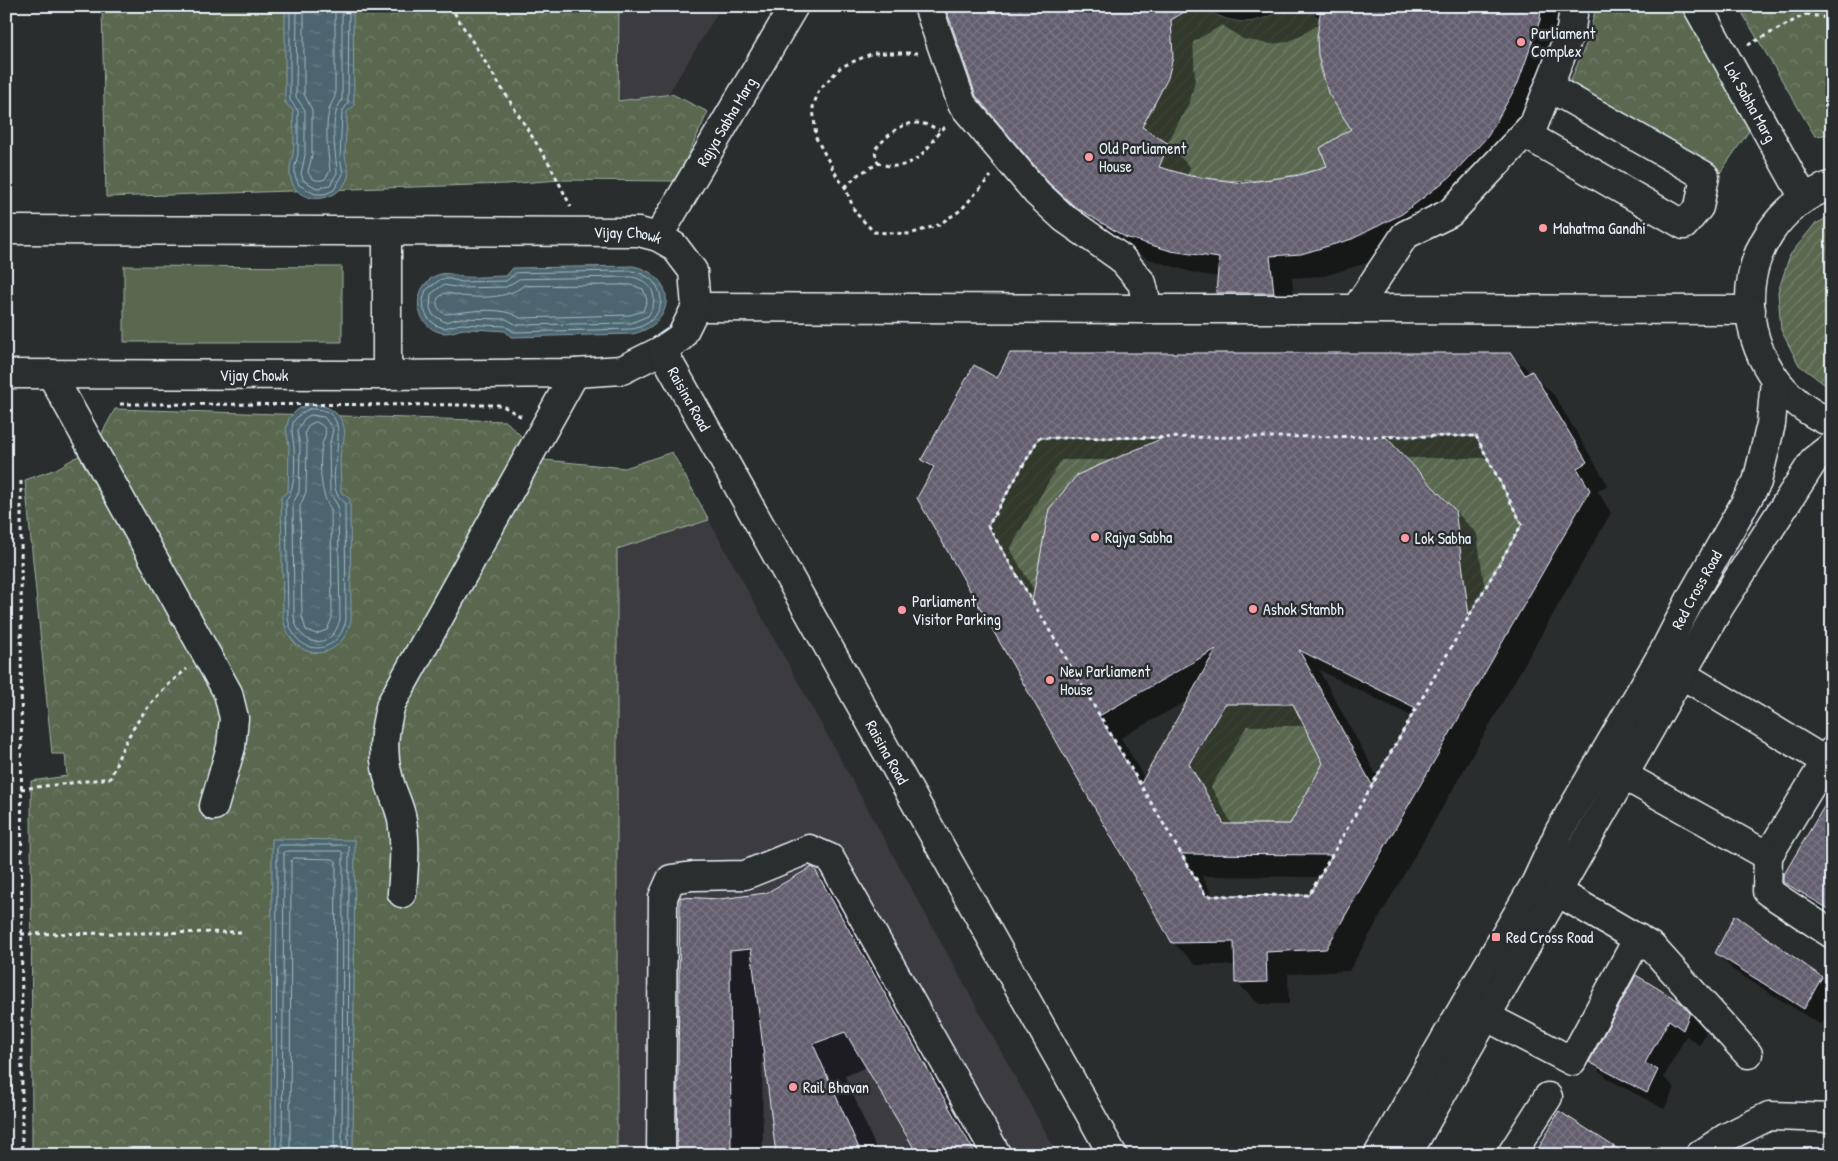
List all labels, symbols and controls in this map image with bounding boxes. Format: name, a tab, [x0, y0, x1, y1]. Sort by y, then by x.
place label: Parliament Complex	[1531, 22, 1596, 62]
marker: Parliament Complex	[1515, 36, 1527, 48]
street label: Lok Sabha Marg	[1719, 58, 1782, 146]
street label: Rajya Sabha Marg	[691, 73, 761, 170]
place label: Old Parliament House	[1099, 137, 1187, 177]
marker: Old Parliament House	[1083, 151, 1095, 163]
place label: Mahatma Gandhi	[1553, 217, 1646, 239]
street label: Vijay Chowk	[593, 221, 667, 249]
marker: Mahatma Gandhi	[1537, 222, 1549, 234]
street label: Raisina Road	[663, 363, 716, 435]
street label: Vijay Chowk	[219, 364, 289, 386]
place label: Rajya Sabha	[1105, 526, 1172, 548]
place label: Lok Sabha	[1415, 527, 1471, 549]
marker: Rajya Sabha	[1089, 531, 1101, 543]
marker: Lok Sabha	[1399, 532, 1411, 544]
street label: Red Cross Road	[1666, 546, 1727, 633]
place label: Parliament Visitor Parking	[912, 590, 1001, 630]
place label: Ashok Stambh	[1263, 598, 1344, 620]
marker: Ashok Stambh	[1247, 603, 1259, 615]
marker: Parliament Visitor Parking	[896, 604, 908, 616]
place label: New Parliament House	[1060, 660, 1151, 700]
marker: New Parliament House	[1044, 674, 1056, 686]
street label: Raisina Road	[861, 716, 914, 788]
place label: Red Cross Road	[1506, 926, 1593, 948]
marker: Red Cross Road	[1490, 931, 1502, 943]
place label: Rail Bhavan	[803, 1076, 869, 1098]
marker: Rail Bhavan	[787, 1081, 799, 1093]

